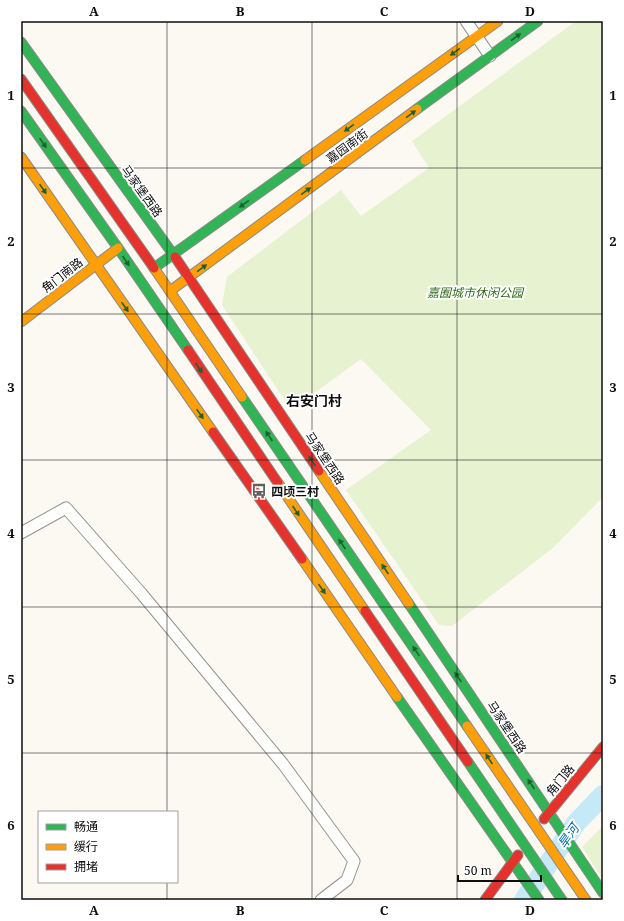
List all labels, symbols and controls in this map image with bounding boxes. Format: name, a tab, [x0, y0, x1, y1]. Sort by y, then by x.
text: A	[89, 2, 99, 20]
text: B	[236, 2, 245, 20]
text: C	[380, 2, 389, 20]
text: D	[525, 2, 535, 20]
one-way arrow	[511, 33, 521, 41]
one-way arrow	[449, 48, 460, 56]
text: 1	[7, 86, 15, 104]
text: 1	[609, 86, 617, 104]
one-way arrow	[406, 110, 417, 118]
one-way arrow	[344, 124, 354, 132]
street label: 嘉园南街	[323, 125, 371, 167]
one-way arrow	[39, 138, 47, 148]
street label: 马家堡西路	[117, 162, 167, 220]
one-way arrow	[39, 184, 47, 194]
one-way arrow	[301, 187, 312, 195]
one-way arrow	[238, 200, 249, 208]
text: 2	[7, 232, 15, 250]
text: 2	[609, 232, 617, 250]
street label: 角门南路	[38, 254, 86, 296]
one-way arrow	[122, 256, 130, 266]
one-way arrow	[196, 264, 207, 272]
park label: 嘉囿城市休闲公园	[427, 284, 525, 301]
one-way arrow	[121, 302, 129, 312]
one-way arrow	[195, 363, 203, 373]
text: 3	[7, 378, 15, 396]
text: 3	[609, 378, 617, 396]
district label: 右安门村	[286, 391, 342, 410]
one-way arrow	[196, 409, 204, 419]
street label: 马家堡西路	[301, 428, 349, 488]
one-way arrow	[265, 431, 273, 441]
one-way arrow	[309, 455, 316, 467]
bus stop icon: 四顷三村	[250, 482, 268, 500]
place label: 四顷三村	[271, 483, 319, 500]
one-way arrow	[292, 505, 300, 516]
text: 4	[7, 524, 15, 542]
text: 4	[609, 524, 617, 542]
one-way arrow	[339, 538, 346, 549]
one-way arrow	[381, 564, 389, 574]
one-way arrow	[318, 584, 326, 594]
one-way arrow	[412, 646, 420, 656]
text: 5	[7, 670, 15, 688]
text: 5	[609, 670, 617, 688]
one-way arrow	[454, 671, 462, 682]
street label: 马家堡西路	[483, 697, 531, 757]
one-way arrow	[485, 753, 493, 764]
street label: 角门路	[542, 761, 578, 799]
one-way arrow	[527, 779, 535, 789]
legend	[38, 811, 178, 883]
text: 6	[7, 816, 15, 834]
text: 6	[609, 816, 617, 834]
text: 畅通	[74, 818, 98, 835]
water label: 旱河	[553, 818, 585, 852]
text: 缓行	[74, 838, 98, 855]
scale bar	[458, 857, 541, 883]
text: 拥堵	[74, 858, 98, 875]
text: 50 m	[464, 862, 492, 879]
text: A	[89, 901, 99, 919]
text: B	[236, 901, 245, 919]
text: C	[380, 901, 389, 919]
text: D	[525, 901, 535, 919]

